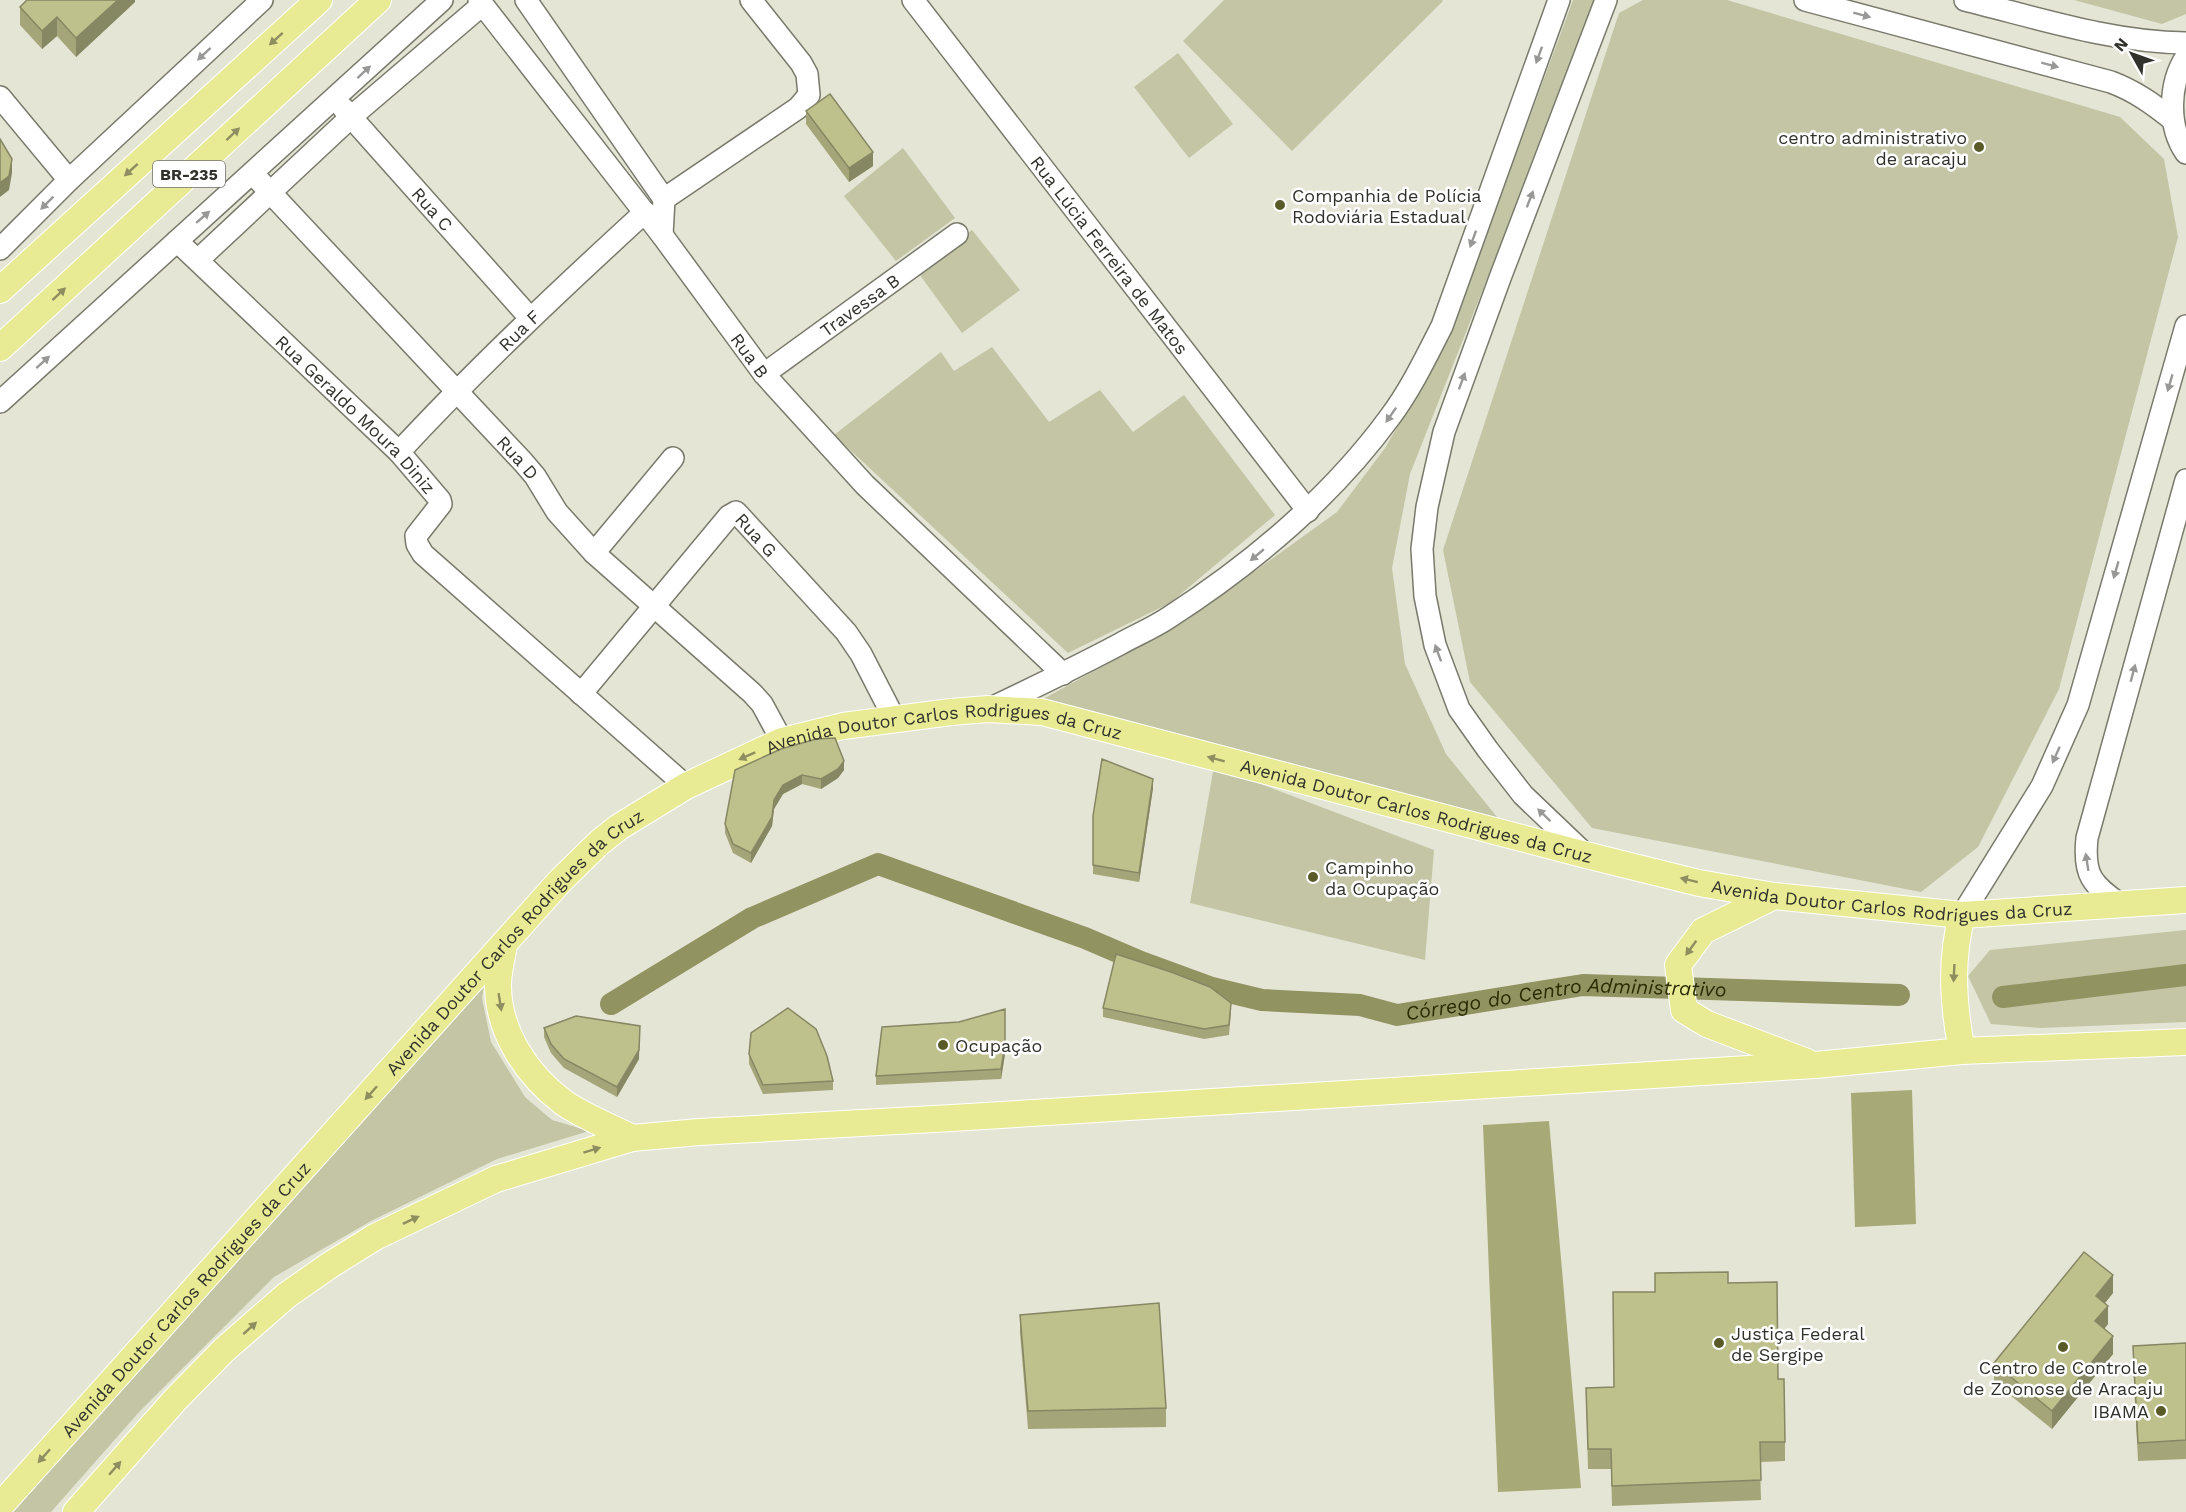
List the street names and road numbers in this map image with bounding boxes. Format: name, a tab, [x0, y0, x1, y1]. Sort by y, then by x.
street label: Rua Lúcia Ferreira de Matos	[1027, 151, 1193, 358]
road number: BR-235	[153, 161, 225, 187]
street label: Rua C	[408, 183, 458, 235]
street label: Travessa B	[816, 269, 903, 341]
street label: Rua F	[494, 305, 544, 355]
street label: Rua B	[727, 329, 774, 382]
street label: Rua Geraldo Moura Diniz	[272, 330, 440, 498]
street label: Rua D	[493, 431, 543, 483]
street label: Rua G	[731, 508, 782, 561]
street label: Avenida Doutor Carlos Rodrigues da Cruz	[762, 698, 1125, 758]
street label: Avenida Doutor Carlos Rodrigues da Cruz	[1238, 754, 1595, 867]
street label: Avenida Doutor Carlos Rodrigues da Cruz	[381, 804, 647, 1079]
street label: Avenida Doutor Carlos Rodrigues da Cruz	[1710, 875, 2073, 926]
street label: Avenida Doutor Carlos Rodrigues da Cruz	[57, 1157, 314, 1441]

